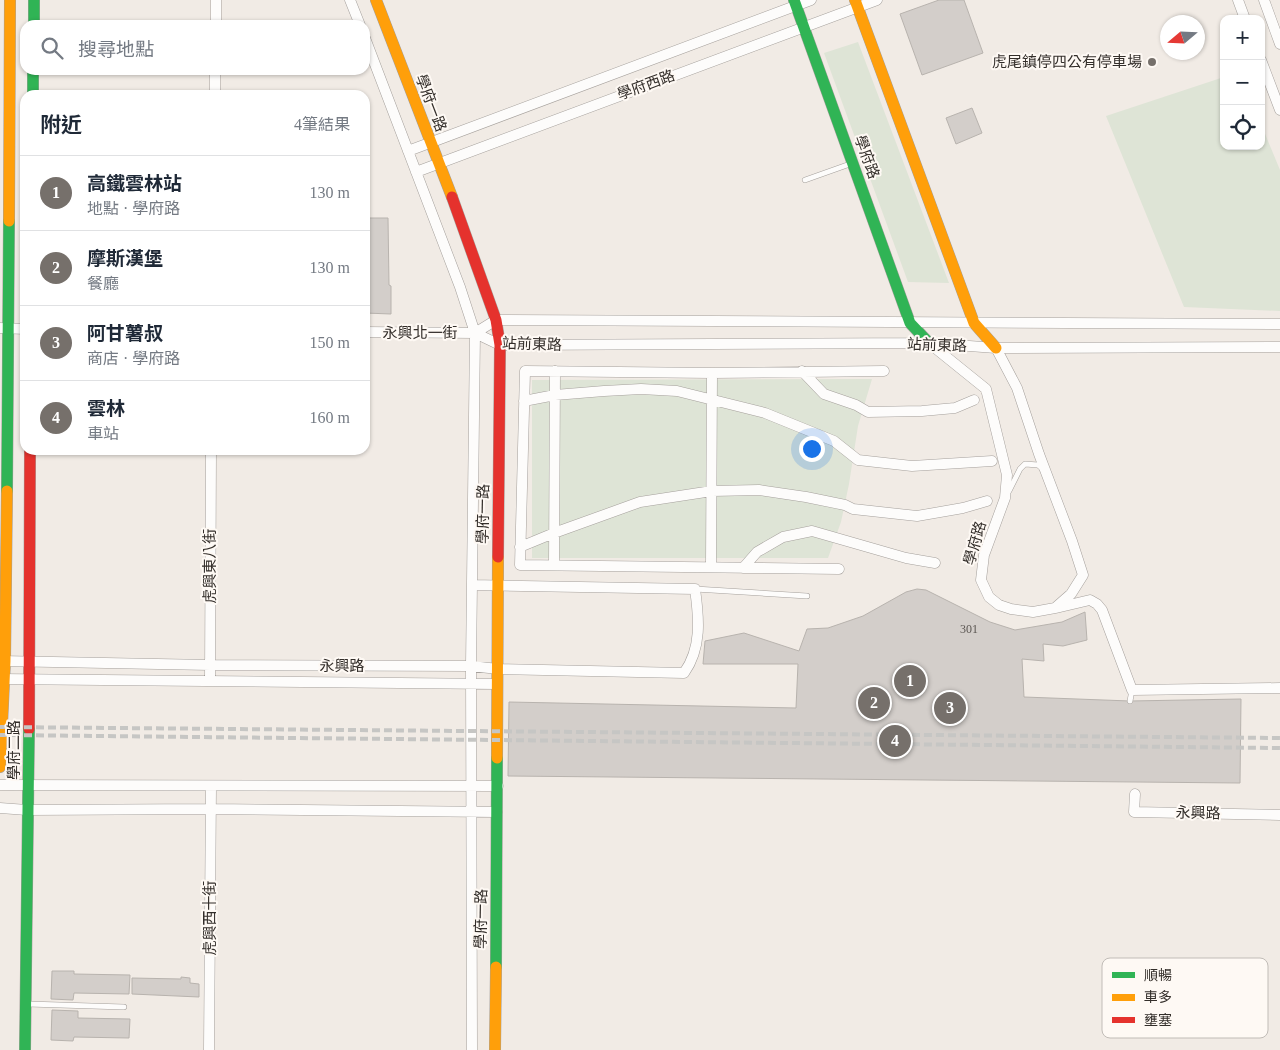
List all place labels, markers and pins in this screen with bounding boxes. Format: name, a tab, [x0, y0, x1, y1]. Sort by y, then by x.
place label: 虎尾鎮停四公有停車場	[992, 53, 1142, 70]
marker: 虎尾鎮停四公有停車場	[1146, 56, 1158, 68]
pin: 1	[894, 662, 926, 700]
pin: 2	[858, 684, 890, 722]
pin: 3	[934, 689, 966, 727]
pin: 4	[879, 722, 911, 760]

